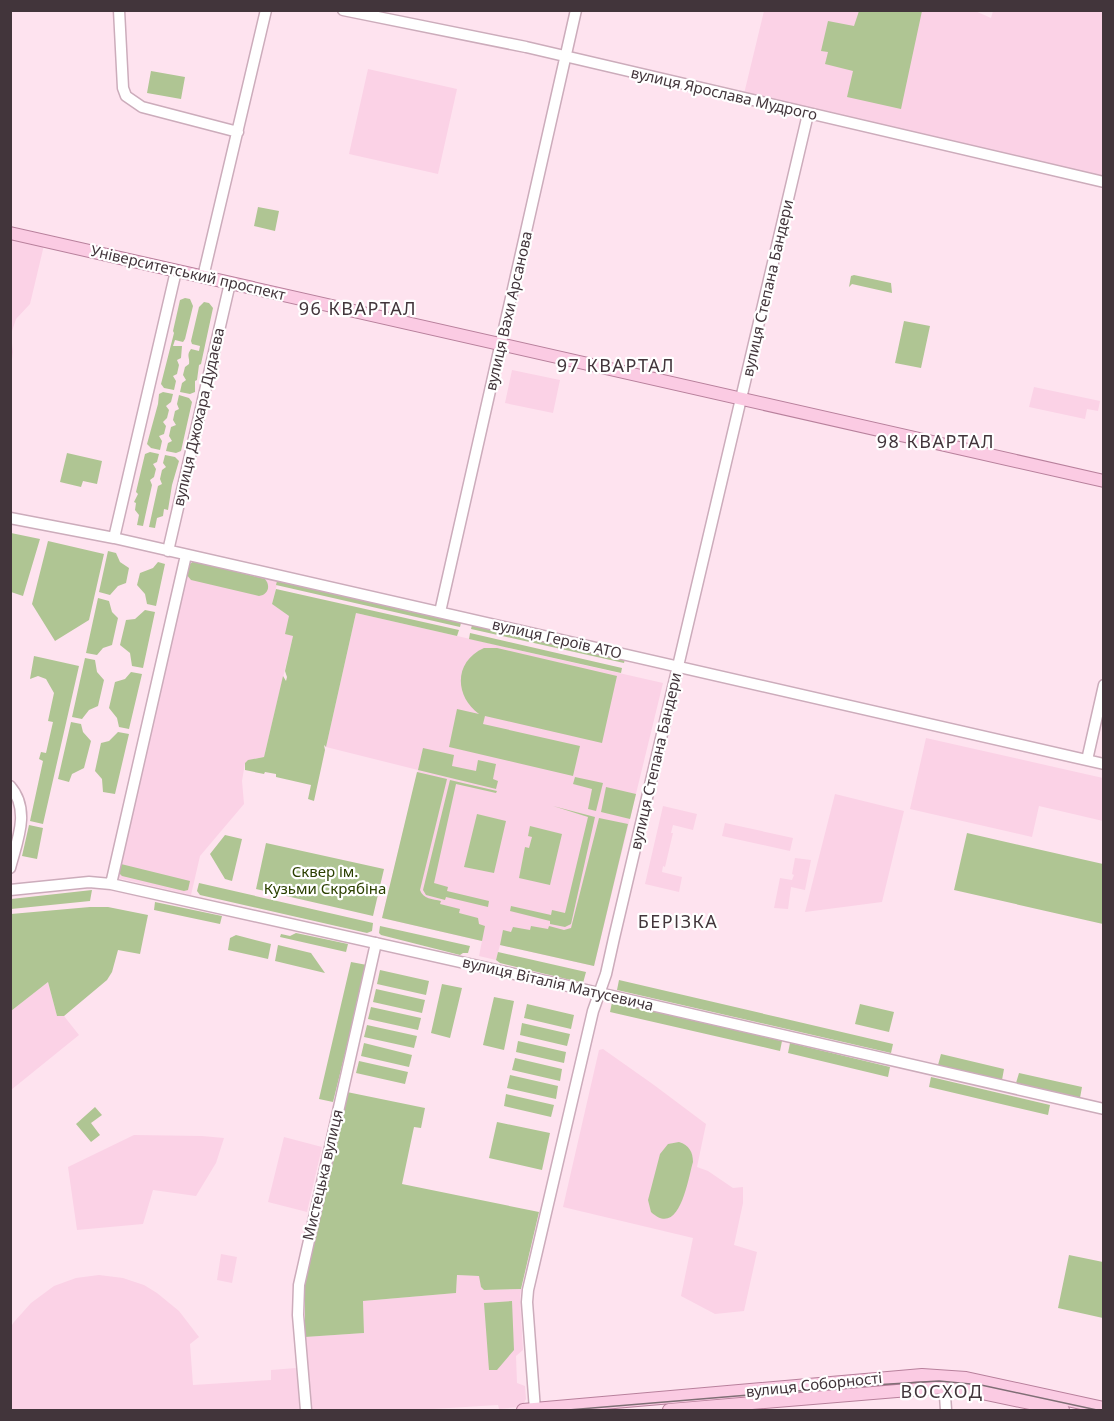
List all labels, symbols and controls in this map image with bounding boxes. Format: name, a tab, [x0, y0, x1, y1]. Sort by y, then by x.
street label: вулиця Ярослава Мудрого	[629, 62, 820, 124]
street label: вулиця Степана Бандери	[737, 197, 797, 378]
street label: вулиця Вахи Арсанова	[480, 229, 536, 392]
street label: Університетський проспект	[89, 240, 288, 304]
district label: 96 КВАРТАЛ	[299, 296, 417, 320]
street label: вулиця Джохара Дудаєва	[168, 326, 228, 508]
district label: 97 КВАРТАЛ	[557, 353, 675, 377]
district label: 98 КВАРТАЛ	[877, 429, 995, 453]
street label: вулиця Героїв АТО	[490, 613, 624, 663]
street label: вулиця Степана Бандери	[625, 670, 685, 851]
park label: Сквер ім. Кузьми Скрябіна	[264, 861, 386, 898]
district label: БЕРІЗКА	[638, 909, 718, 933]
street label: вулиця Віталія Матусевича	[461, 951, 656, 1015]
street label: Мистецька вулиця	[297, 1107, 347, 1242]
street label: вулиця Соборності	[745, 1367, 883, 1401]
district label: ВОСХОД	[901, 1379, 983, 1403]

